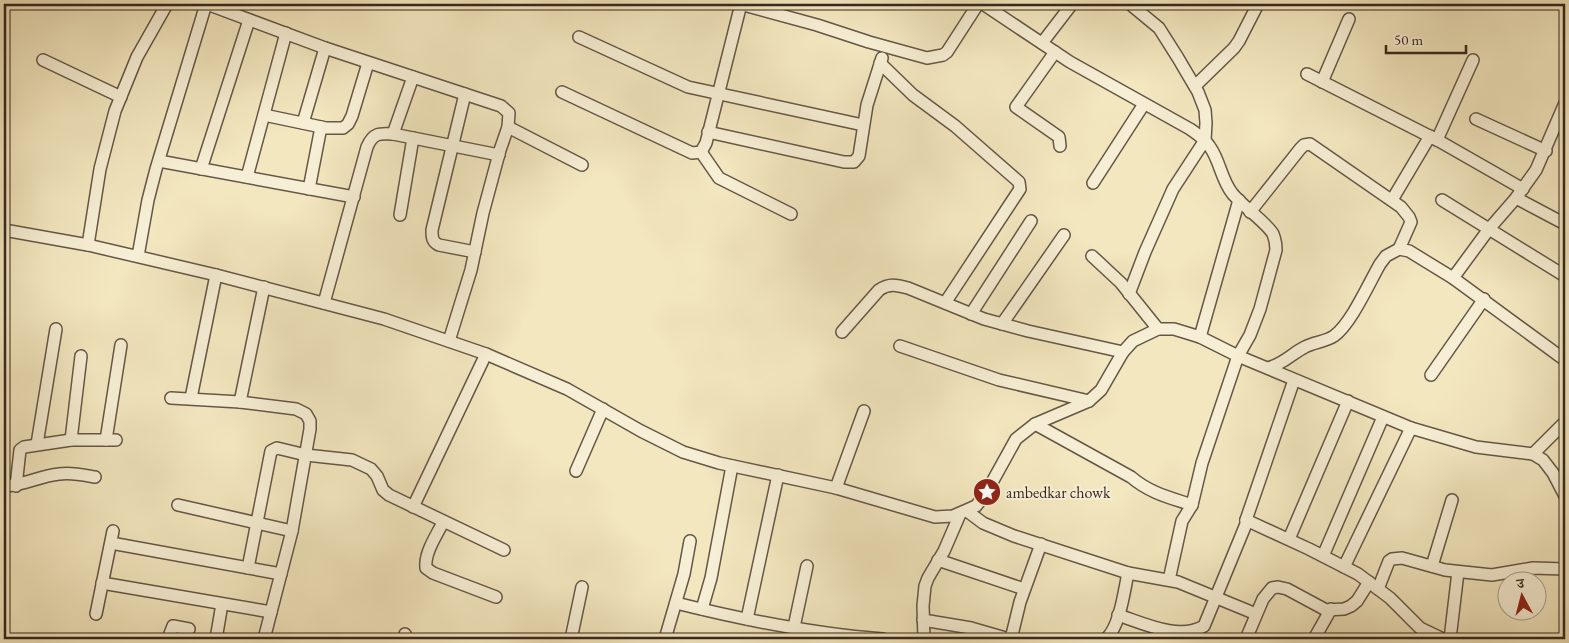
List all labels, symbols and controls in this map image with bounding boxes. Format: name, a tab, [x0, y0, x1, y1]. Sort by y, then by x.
scale bar	[1386, 22, 1466, 54]
text: 50 m	[1394, 30, 1423, 49]
place icon: ambedkar chowk	[972, 477, 1002, 507]
place label: ambedkar chowk	[1006, 482, 1111, 503]
north arrow	[1496, 570, 1546, 620]
text: उ	[1515, 574, 1526, 593]

